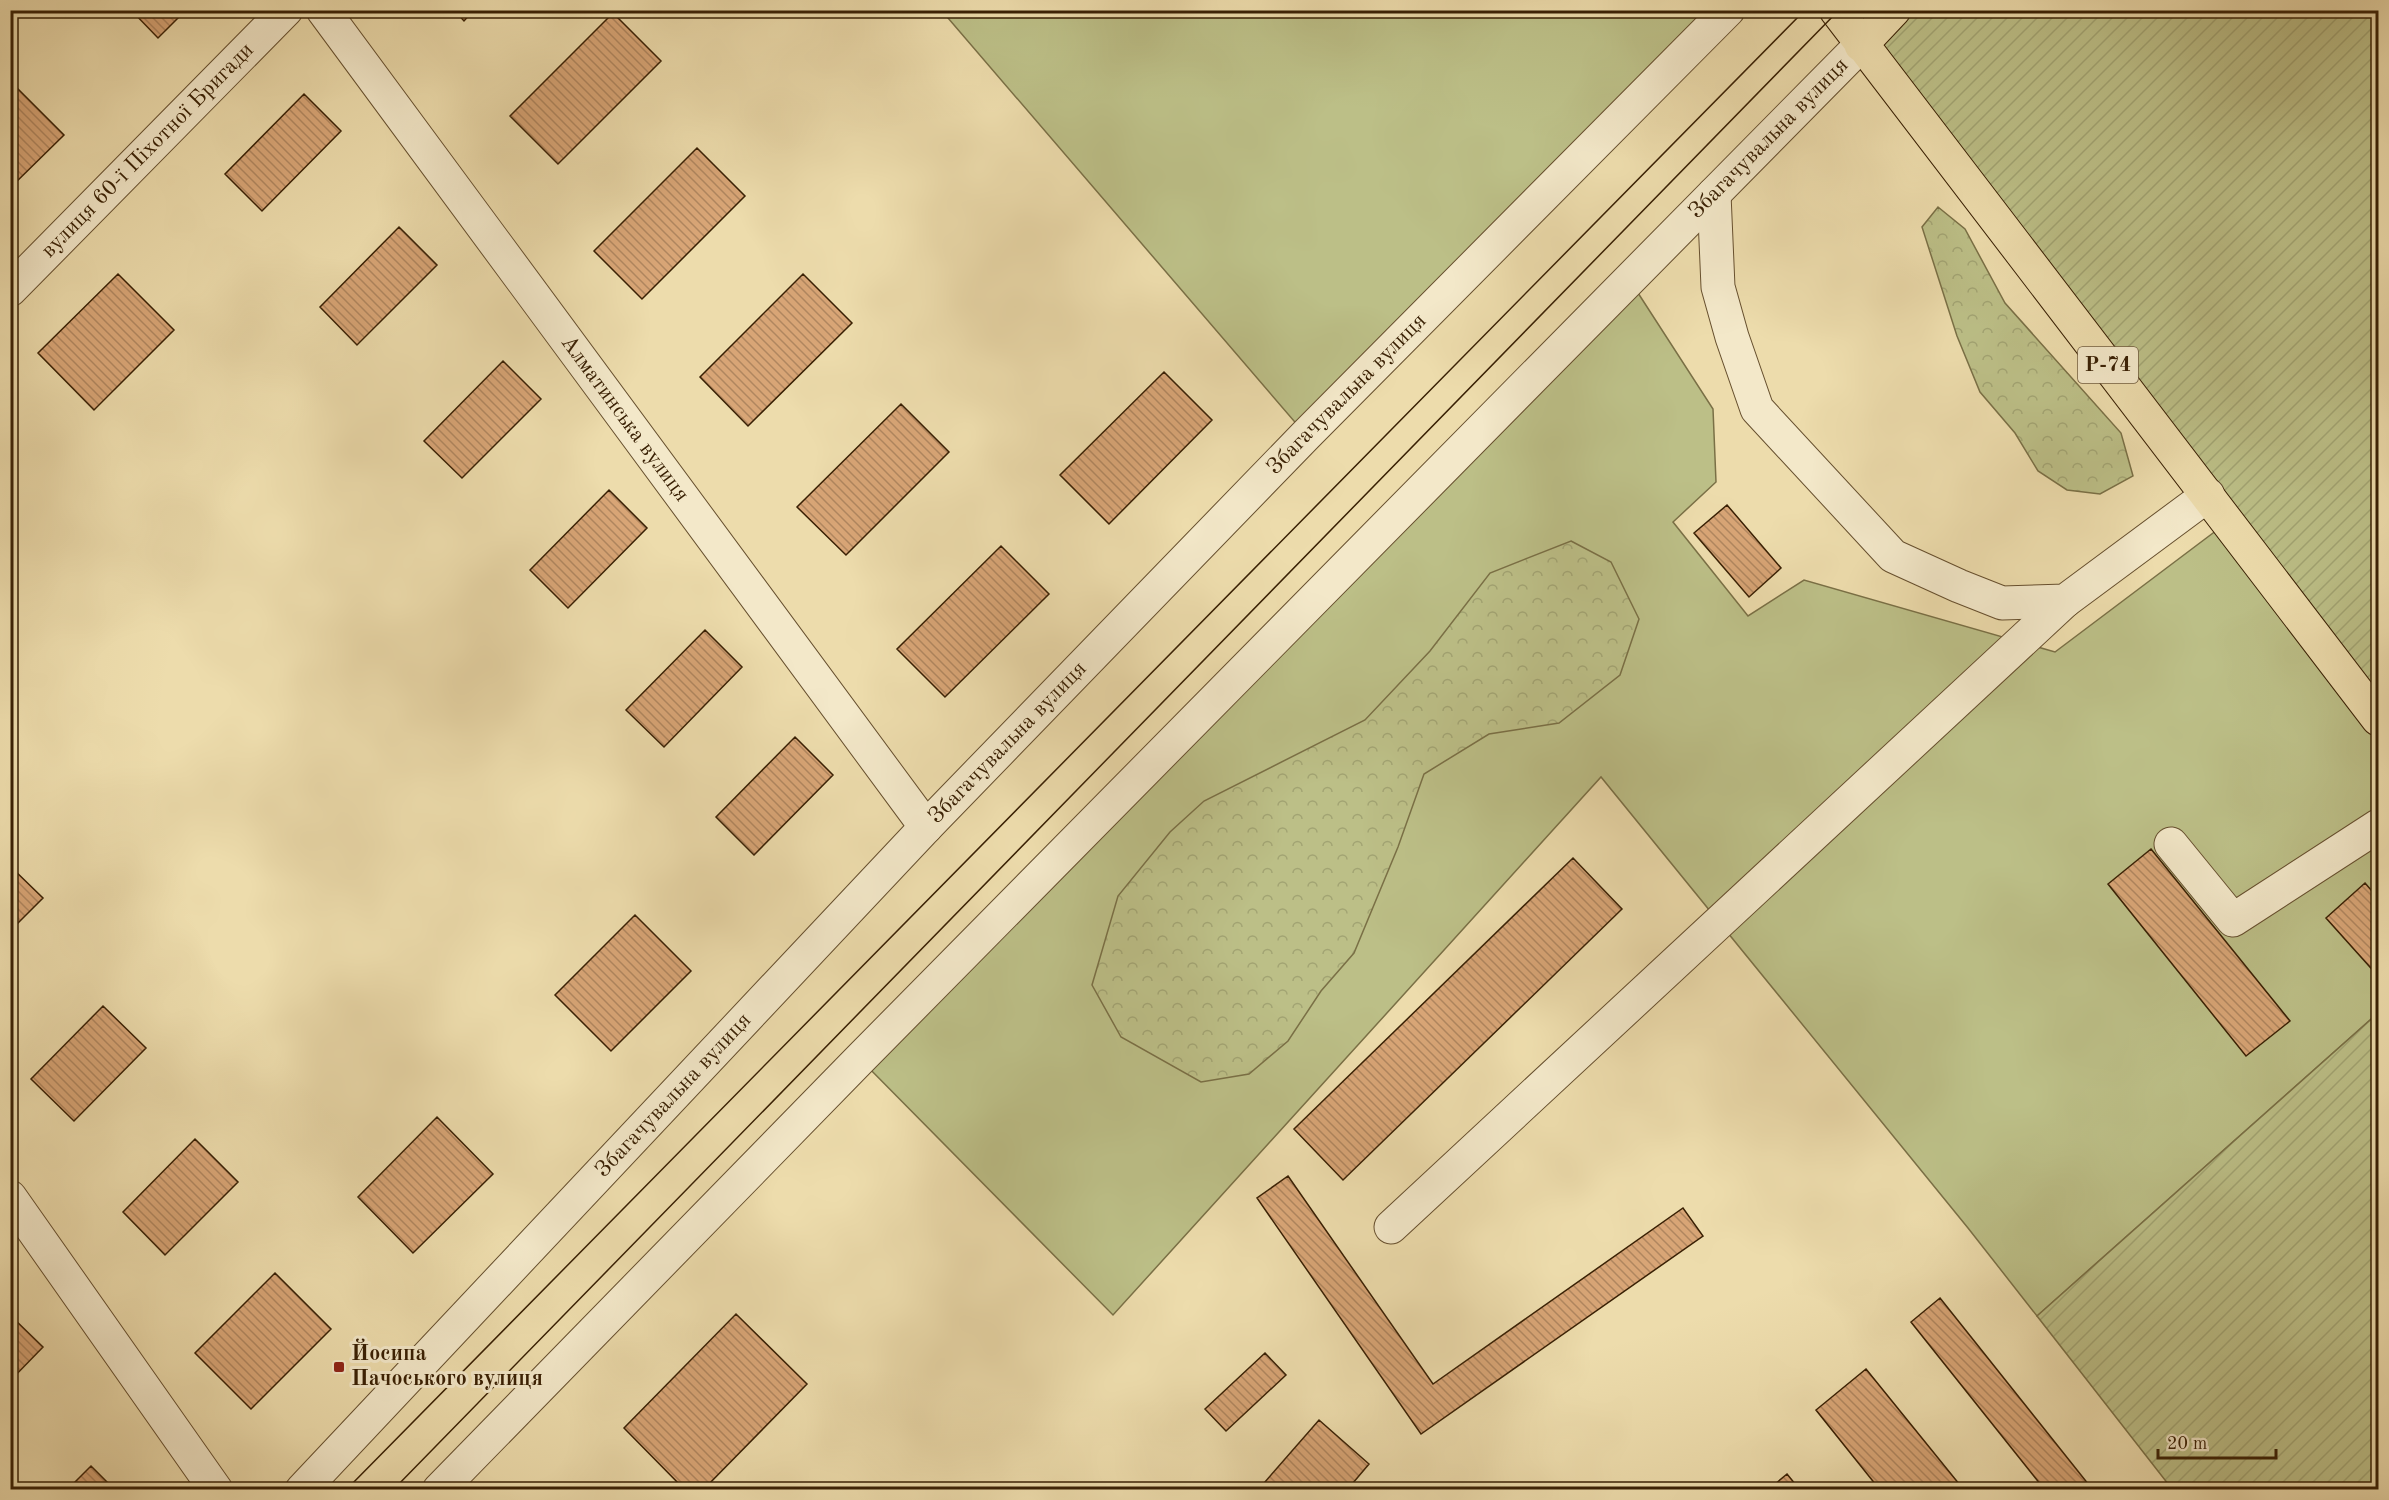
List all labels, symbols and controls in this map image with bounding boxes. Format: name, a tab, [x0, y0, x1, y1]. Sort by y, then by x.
street label: вулиця 60-ї Піхотної Бригади	[37, 39, 258, 262]
street label: Збагачувальна вулиця	[1685, 54, 1852, 223]
street label: Збагачувальна вулиця	[1263, 310, 1431, 479]
street label: Алматинська вулиця	[556, 332, 693, 506]
road number: Р-74	[2078, 347, 2138, 383]
street label: Збагачувальна вулиця	[925, 657, 1091, 828]
street label: Збагачувальна вулиця	[591, 1009, 756, 1182]
place label: Йосипа Пачоського вулиця	[351, 1338, 543, 1390]
marker: Йосипа Пачоського вулиця	[332, 1360, 346, 1374]
scale bar	[2158, 1422, 2276, 1460]
text: 20 m	[2167, 1435, 2207, 1453]

